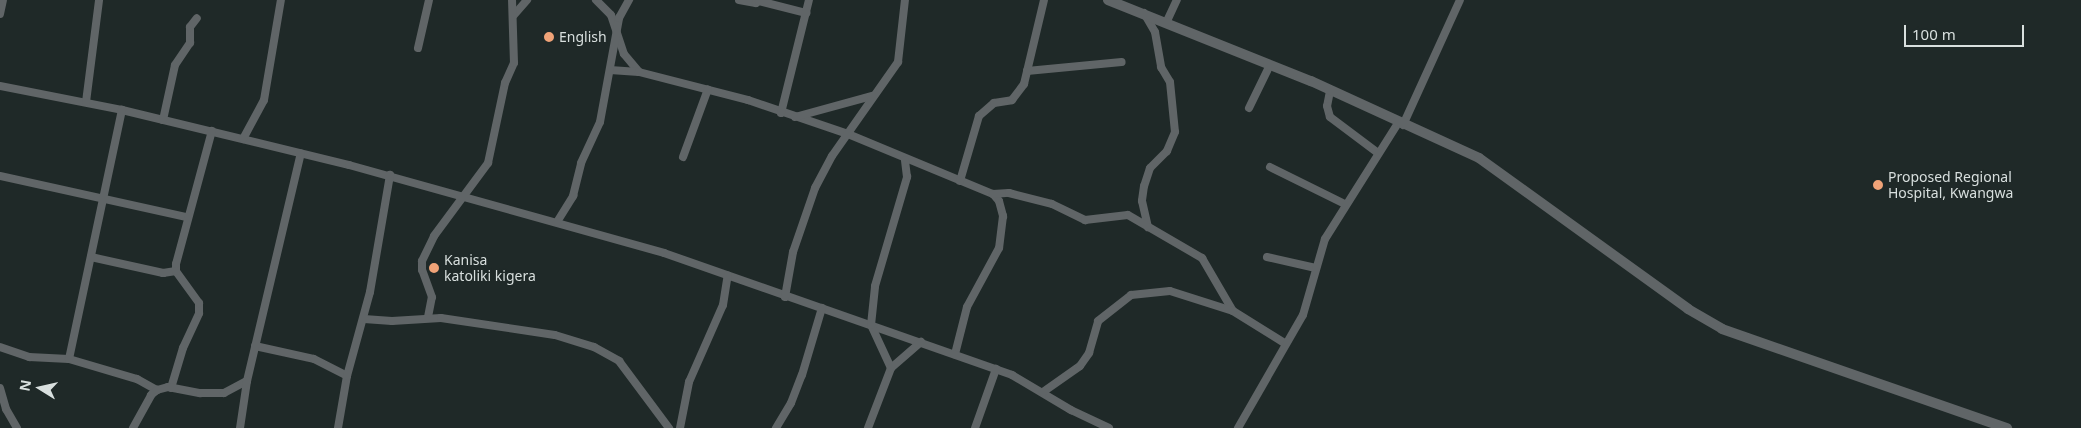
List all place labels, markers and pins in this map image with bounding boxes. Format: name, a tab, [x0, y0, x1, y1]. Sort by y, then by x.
place label: English	[559, 29, 607, 45]
marker: English	[543, 31, 555, 43]
place label: Proposed Regional Hospital, Kwangwa	[1888, 169, 2013, 202]
marker: Proposed Regional Hospital, Kwangwa	[1872, 179, 1884, 191]
place label: Kanisa katoliki kigera	[444, 252, 536, 284]
marker: Kanisa katoliki kigera	[428, 262, 440, 274]

